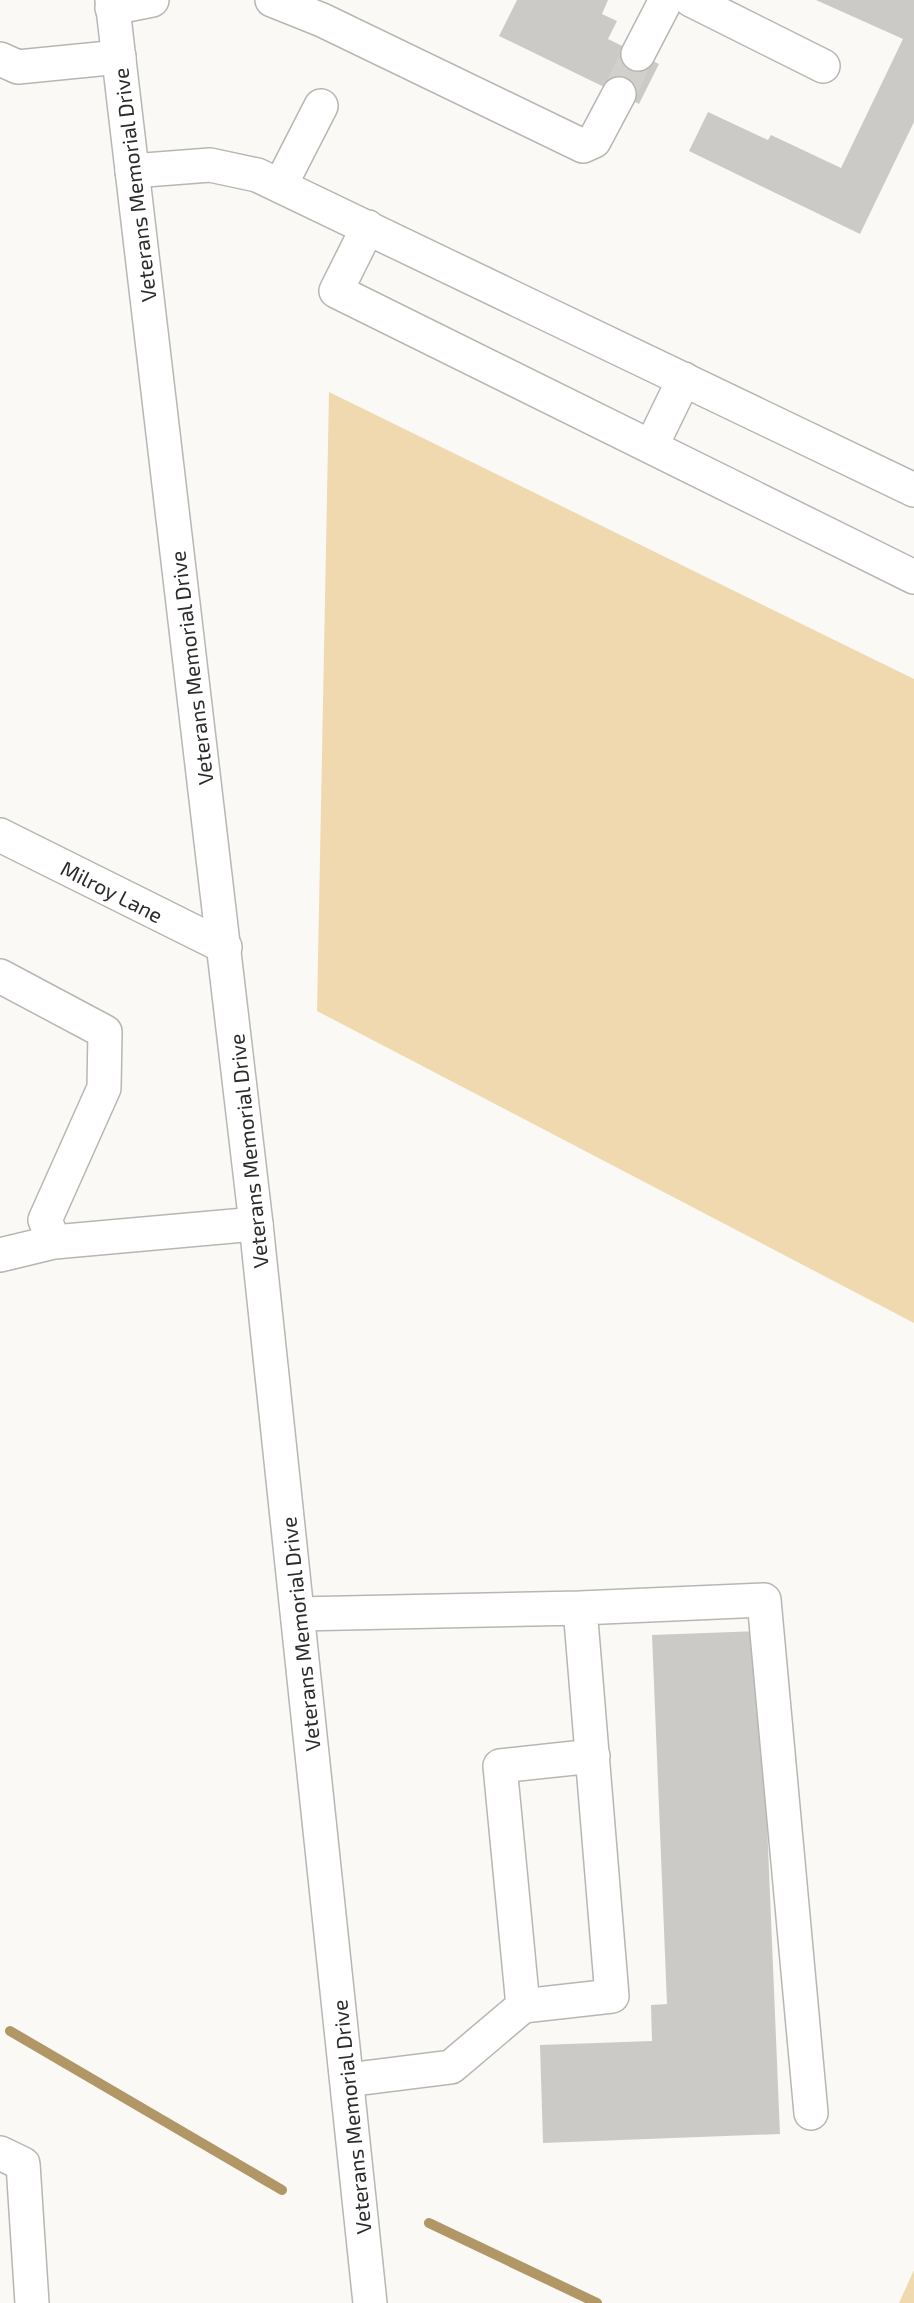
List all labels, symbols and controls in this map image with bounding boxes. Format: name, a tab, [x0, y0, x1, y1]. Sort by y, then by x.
street label: Veterans Memorial Drive	[107, 67, 161, 303]
street label: Veterans Memorial Drive	[164, 550, 218, 786]
street label: Milroy Lane	[57, 855, 167, 927]
street label: Veterans Memorial Drive	[223, 1033, 273, 1269]
street label: Veterans Memorial Drive	[275, 1516, 325, 1752]
street label: Veterans Memorial Drive	[326, 1999, 376, 2235]

